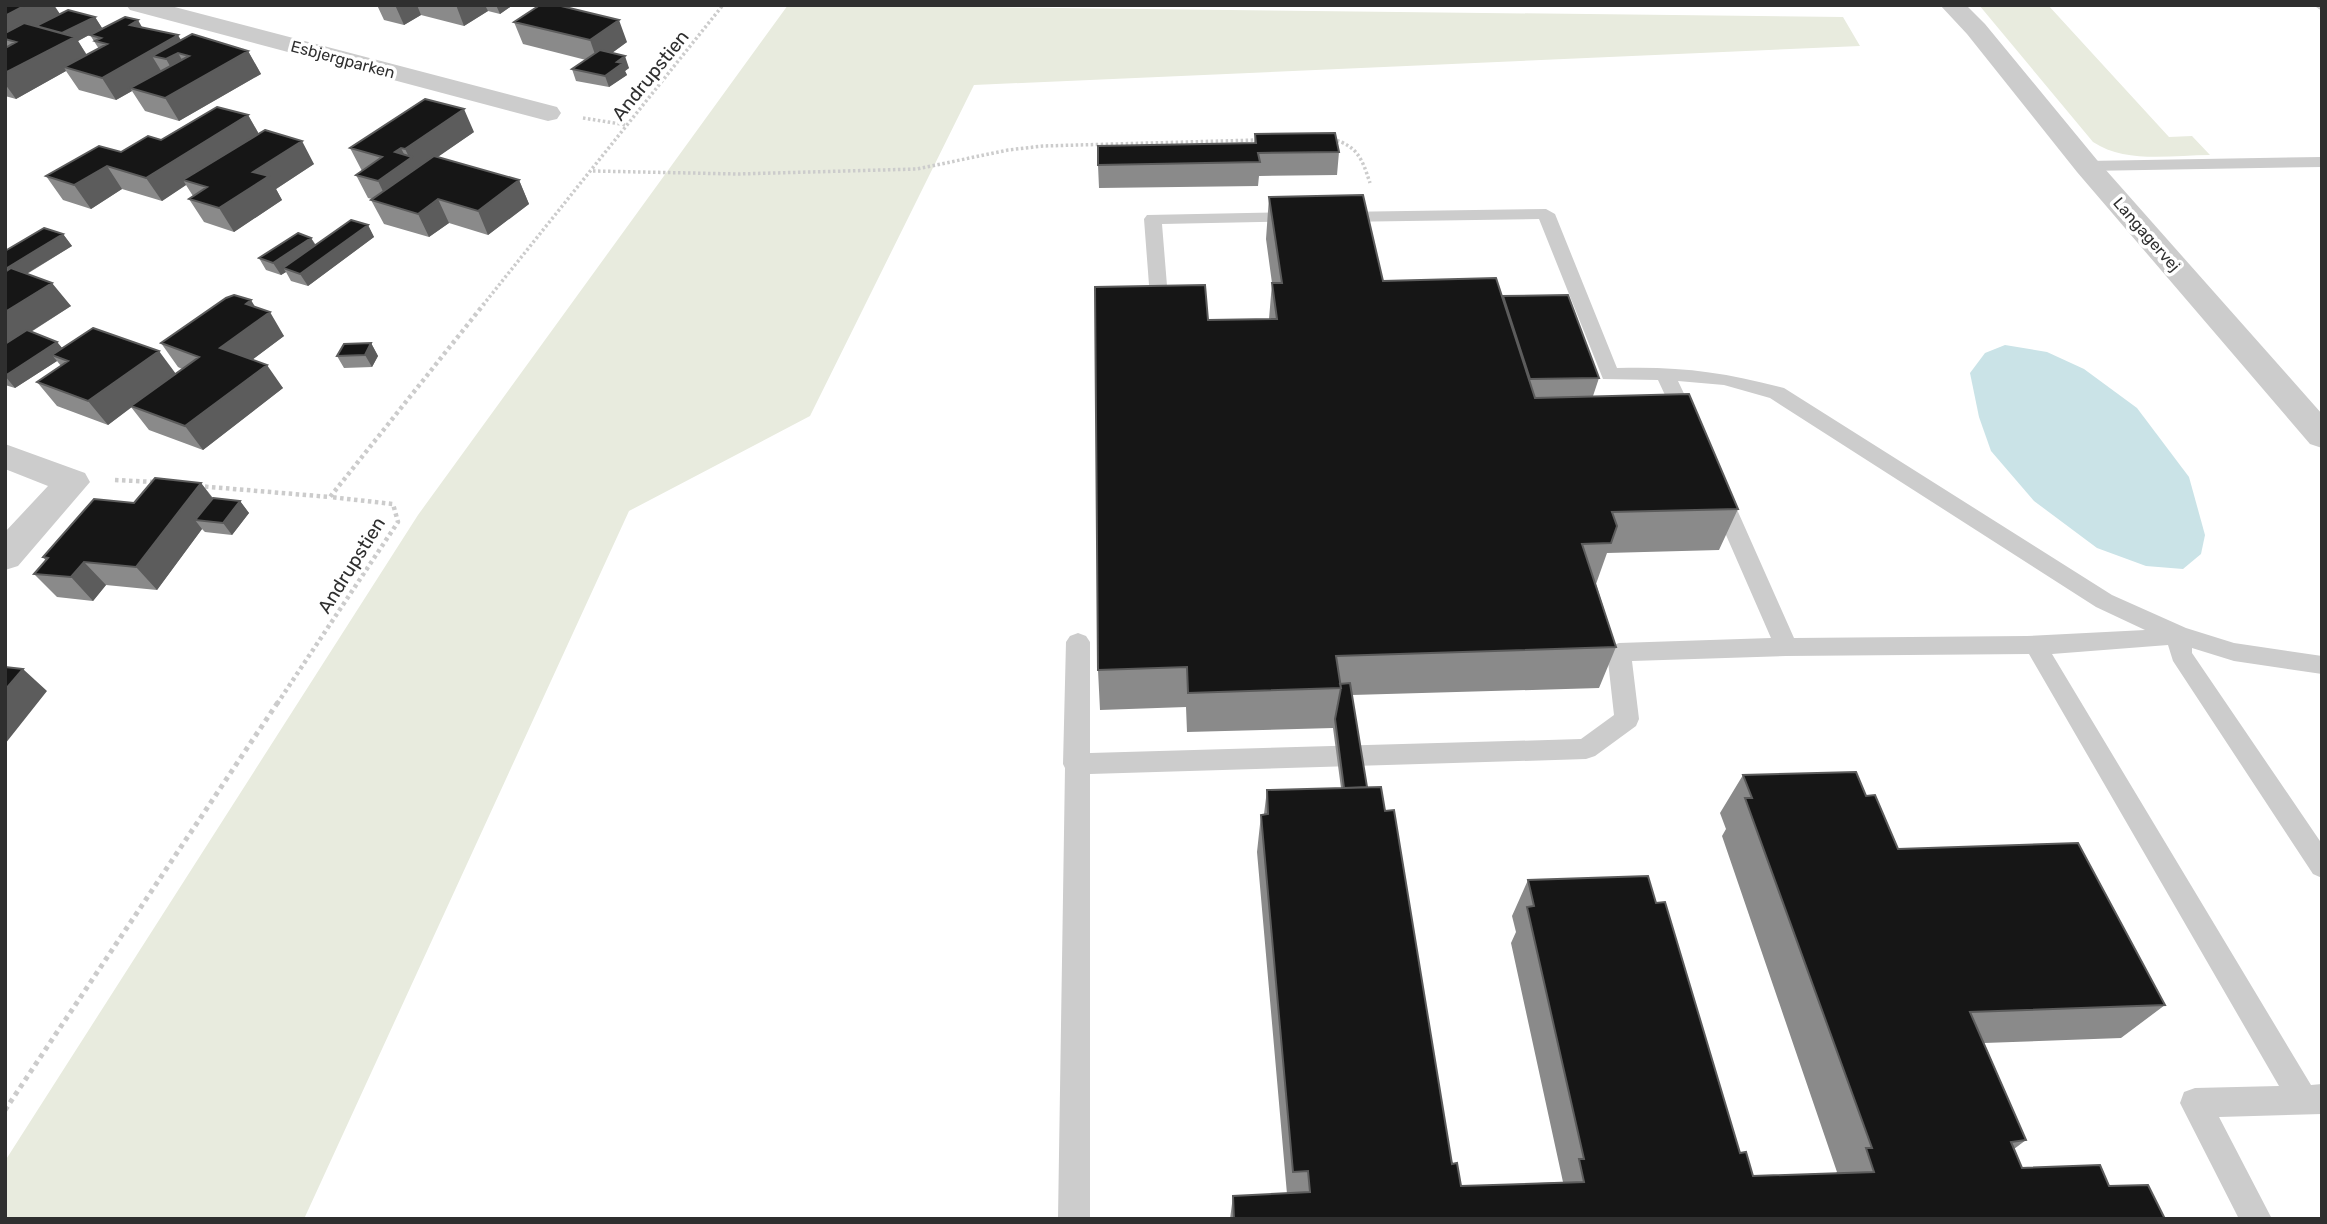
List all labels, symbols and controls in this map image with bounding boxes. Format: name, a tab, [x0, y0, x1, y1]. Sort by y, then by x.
street label: Andrupstien	[607, 26, 694, 125]
street label: Esbjergparken	[289, 36, 397, 82]
street label: Langagervej	[2109, 193, 2184, 275]
street label: Andrupstien	[313, 513, 390, 618]

